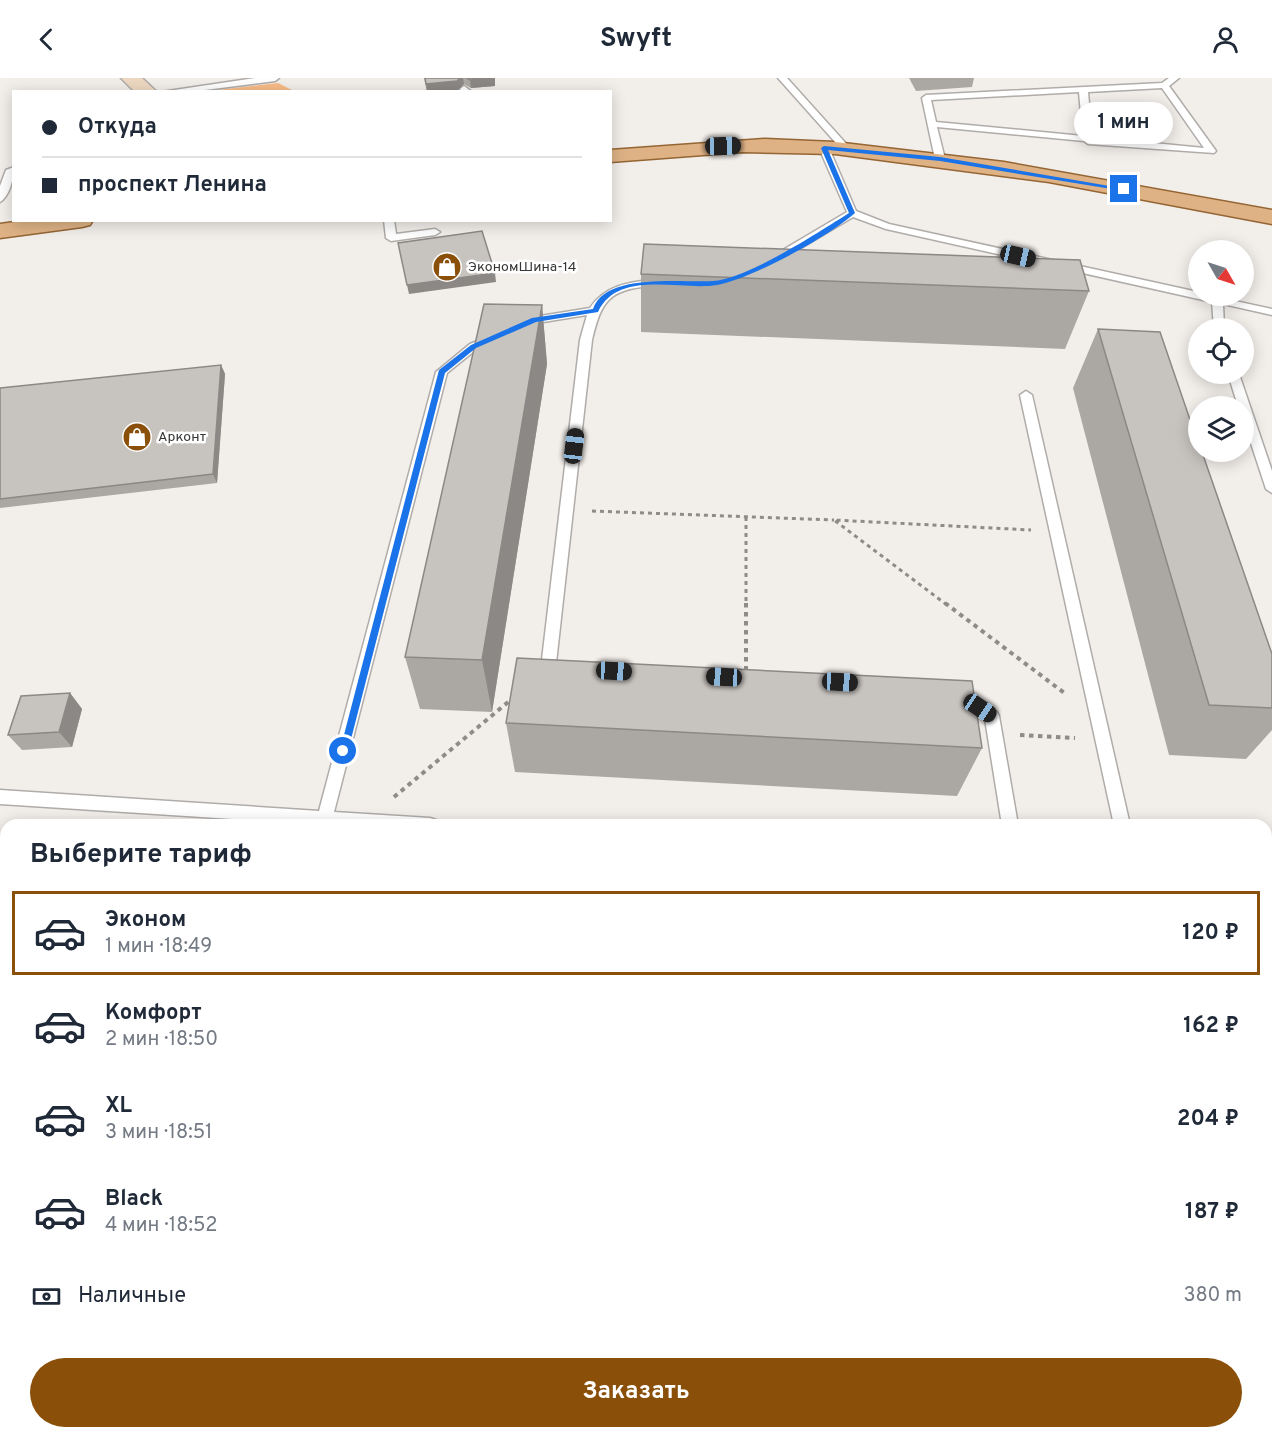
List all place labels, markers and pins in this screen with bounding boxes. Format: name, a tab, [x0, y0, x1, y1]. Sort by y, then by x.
shop icon: ЭкономШина-14	[431, 251, 463, 283]
place label: ЭкономШина-14	[468, 259, 576, 276]
shop icon: Арконт	[121, 421, 153, 453]
place label: Арконт	[158, 429, 206, 446]

